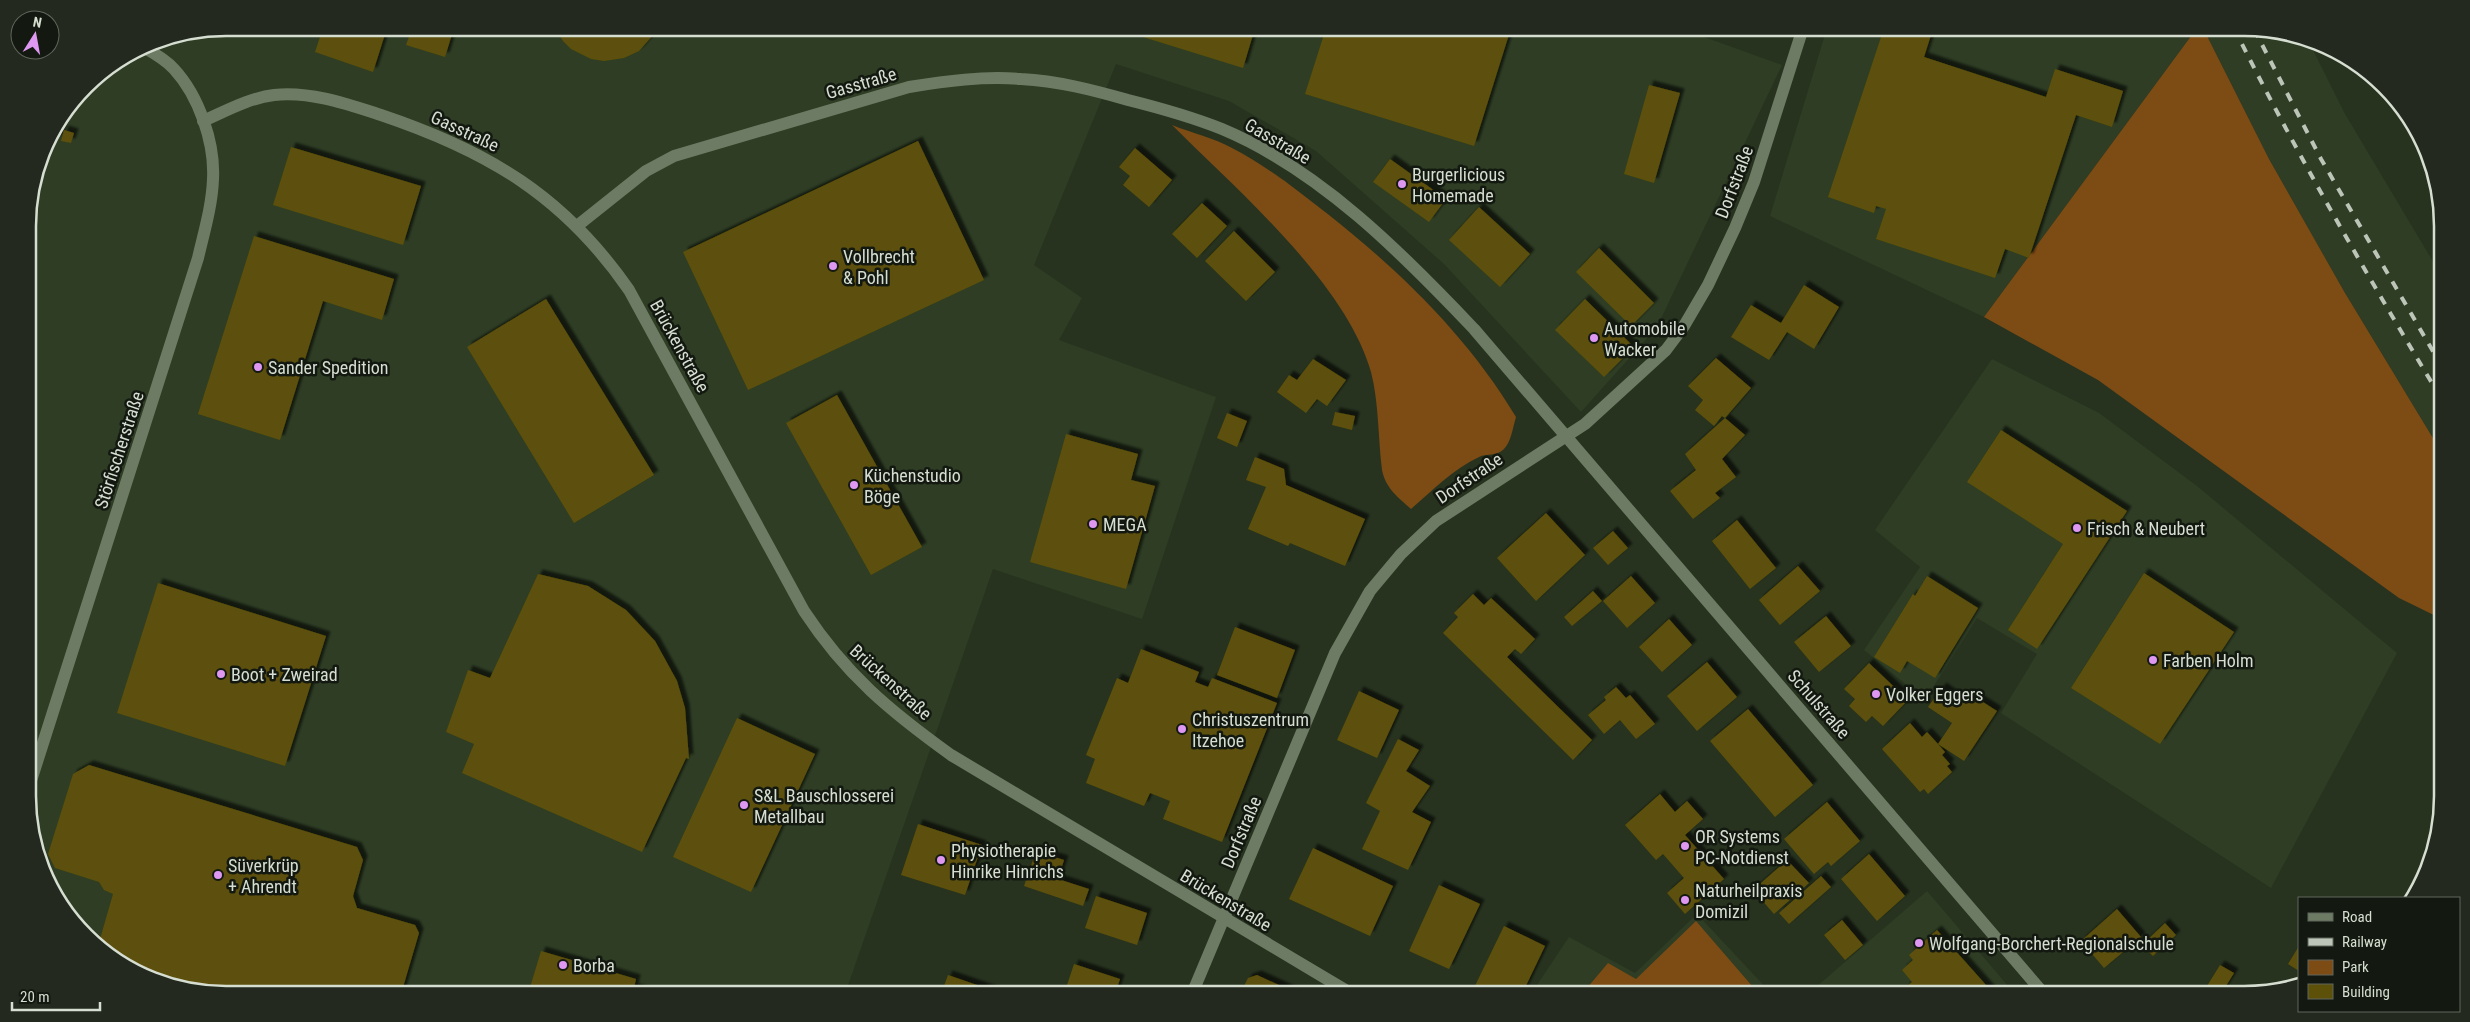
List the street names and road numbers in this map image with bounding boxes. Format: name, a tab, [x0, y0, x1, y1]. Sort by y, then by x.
street label: Gasstraße	[823, 63, 899, 103]
street label: Gasstraße	[428, 106, 502, 156]
street label: Gasstraße	[1241, 114, 1315, 168]
street label: Dorfstraße	[1711, 143, 1757, 221]
street label: Brückenstraße	[646, 296, 714, 396]
street label: Störfischerstraße	[90, 389, 148, 511]
street label: Dorfstraße	[1432, 448, 1506, 508]
street label: Brückenstraße	[846, 640, 936, 724]
street label: Schulstraße	[1783, 665, 1855, 743]
street label: Dorfstraße	[1217, 793, 1265, 871]
street label: Brückenstraße	[1177, 865, 1275, 935]

